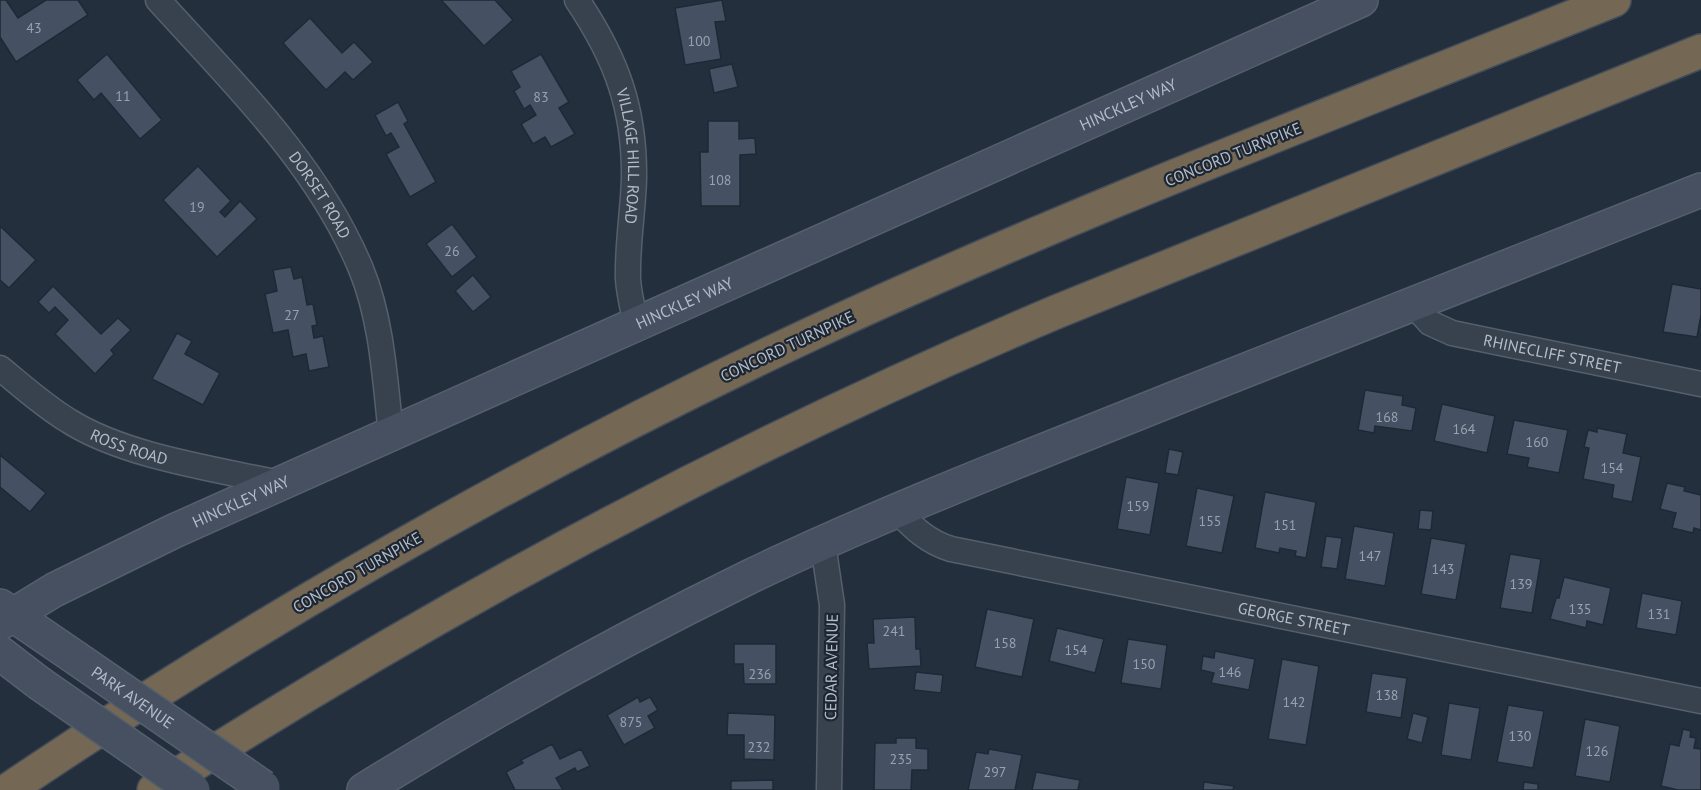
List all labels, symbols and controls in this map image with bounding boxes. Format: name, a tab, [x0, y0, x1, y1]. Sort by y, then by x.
house number: 43	[26, 19, 42, 37]
house number: 100	[688, 32, 711, 50]
street label: HINCKLEY WAY	[1076, 74, 1180, 135]
street label: VILLAGE HILL ROAD	[612, 85, 644, 225]
house number: 11	[115, 87, 131, 105]
house number: 83	[533, 88, 549, 106]
street label: CONCORD TURNPIKE	[1162, 117, 1304, 191]
street label: DORSET ROAD	[285, 147, 355, 242]
house number: 108	[709, 171, 731, 189]
house number: 19	[189, 198, 205, 216]
house number: 26	[444, 242, 460, 260]
street label: HINCKLEY WAY	[632, 272, 736, 333]
house number: 27	[284, 306, 300, 324]
street label: CONCORD TURNPIKE	[717, 306, 857, 386]
street label: RHINECLIFF STREET	[1482, 330, 1623, 377]
house number: 168	[1376, 408, 1398, 426]
house number: 164	[1453, 420, 1476, 438]
street label: ROSS ROAD	[87, 424, 170, 469]
house number: 160	[1526, 433, 1549, 451]
house number: 154	[1601, 459, 1624, 477]
street label: HINCKLEY WAY	[189, 471, 292, 532]
house number: 159	[1127, 497, 1149, 515]
house number: 155	[1199, 512, 1221, 530]
house number: 151	[1274, 516, 1296, 534]
street label: CONCORD TURNPIKE	[289, 527, 425, 617]
house number: 147	[1359, 547, 1381, 565]
house number: 143	[1432, 560, 1454, 578]
house number: 139	[1510, 575, 1532, 593]
street label: GEORGE STREET	[1236, 597, 1352, 640]
house number: 135	[1569, 600, 1591, 618]
house number: 131	[1648, 605, 1670, 623]
street label: CEDAR AVENUE	[820, 614, 842, 720]
house number: 241	[883, 622, 905, 640]
house number: 158	[994, 634, 1016, 652]
house number: 154	[1065, 641, 1088, 659]
house number: 150	[1133, 655, 1156, 673]
street label: PARK AVENUE	[88, 662, 178, 733]
house number: 146	[1219, 663, 1241, 681]
house number: 236	[749, 665, 771, 683]
house number: 138	[1376, 686, 1398, 704]
house number: 142	[1283, 693, 1305, 711]
house number: 875	[620, 713, 642, 731]
house number: 130	[1509, 727, 1532, 745]
house number: 232	[748, 738, 770, 756]
house number: 126	[1586, 742, 1608, 760]
house number: 235	[890, 750, 912, 768]
house number: 297	[984, 763, 1006, 781]

